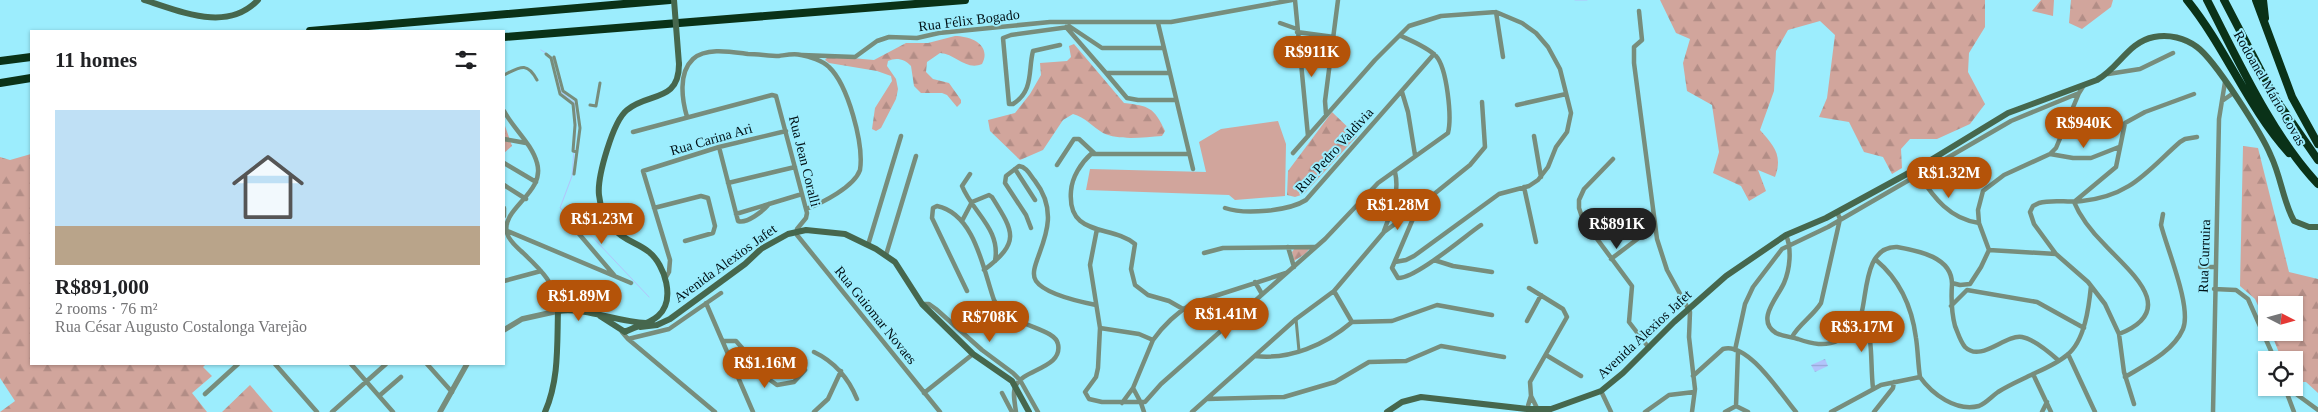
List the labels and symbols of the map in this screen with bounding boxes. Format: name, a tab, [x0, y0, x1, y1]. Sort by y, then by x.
street label: Rua Félix Bogado	[918, 7, 1021, 34]
street label: Rodoanel Mário Covas	[2231, 28, 2309, 148]
pin: R$911K	[1271, 36, 1353, 78]
street label: Rua Pedro Valdivia	[1292, 104, 1377, 196]
pin: R$940K	[2043, 106, 2125, 149]
street label: Rua Jean Coralli	[786, 114, 823, 208]
street label: Rua Carina Ari	[668, 121, 754, 158]
pin: R$1.32M	[1903, 156, 1995, 199]
pin: R$1.28M	[1352, 188, 1444, 231]
pin: R$1.23M	[556, 202, 648, 245]
pin: R$891K	[1576, 208, 1658, 250]
street label: Rua Curruira	[2196, 218, 2213, 293]
street label: Avenida Alexios Jafet	[671, 221, 779, 306]
street label: Rua Guiomar Novaes	[832, 263, 920, 367]
pin: R$1.89M	[533, 280, 625, 322]
street label: Avenida Alexios Jafet	[1594, 287, 1694, 382]
north arrow	[2258, 296, 2302, 341]
pin: R$1.41M	[1180, 298, 1272, 340]
pin: R$708K	[949, 300, 1031, 343]
pin: R$3.17M	[1816, 310, 1908, 353]
pin: R$1.16M	[719, 346, 811, 389]

